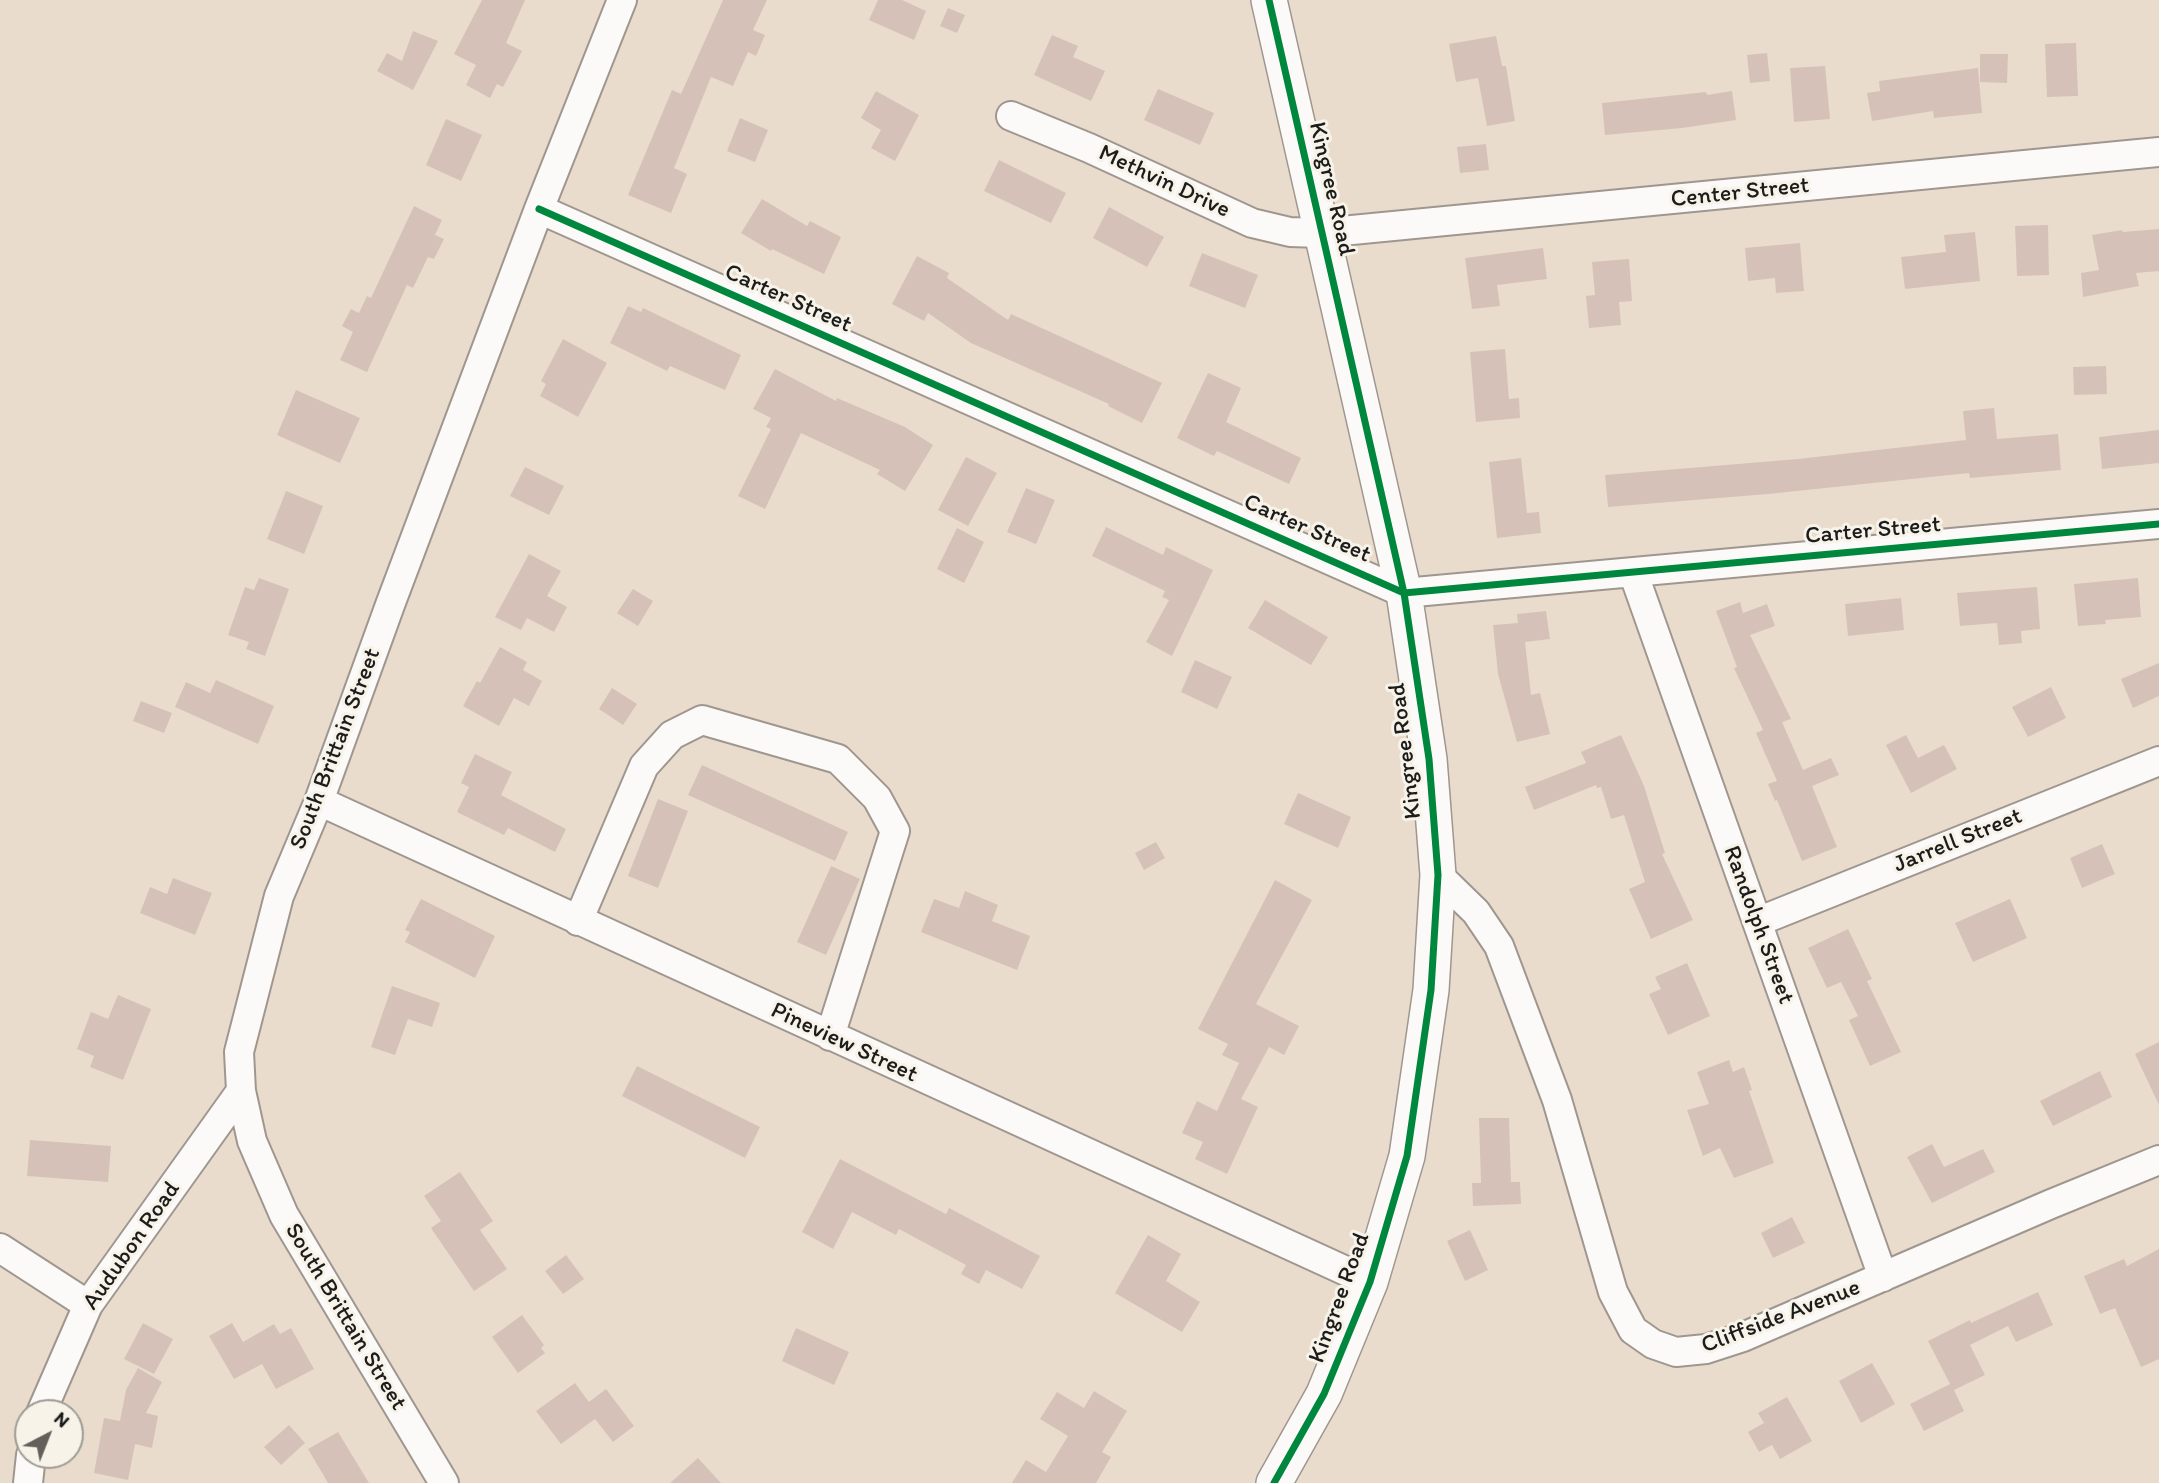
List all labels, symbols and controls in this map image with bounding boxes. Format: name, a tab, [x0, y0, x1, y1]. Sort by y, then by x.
street label: Kingree Road	[1302, 119, 1360, 259]
street label: Methvin Drive	[1094, 139, 1234, 225]
street label: Center Street	[1669, 171, 1811, 215]
street label: Carter Street	[720, 258, 856, 340]
street label: Carter Street	[1239, 488, 1375, 570]
street label: Carter Street	[1804, 511, 1942, 551]
street label: South Brittain Street	[284, 644, 388, 854]
street label: Kingree Road	[1383, 681, 1429, 821]
street label: Jarrell Street	[1890, 802, 2026, 880]
street label: Randolph Street	[1716, 842, 1800, 1008]
street label: Pineview Street	[766, 996, 922, 1090]
street label: Audubon Road	[77, 1176, 187, 1316]
street label: South Brittain Street	[278, 1218, 412, 1416]
street label: Kingree Road	[1303, 1229, 1377, 1367]
street label: Cliffside Avenue	[1698, 1274, 1864, 1360]
north arrow	[14, 1399, 84, 1469]
text: N	[50, 1407, 75, 1432]

